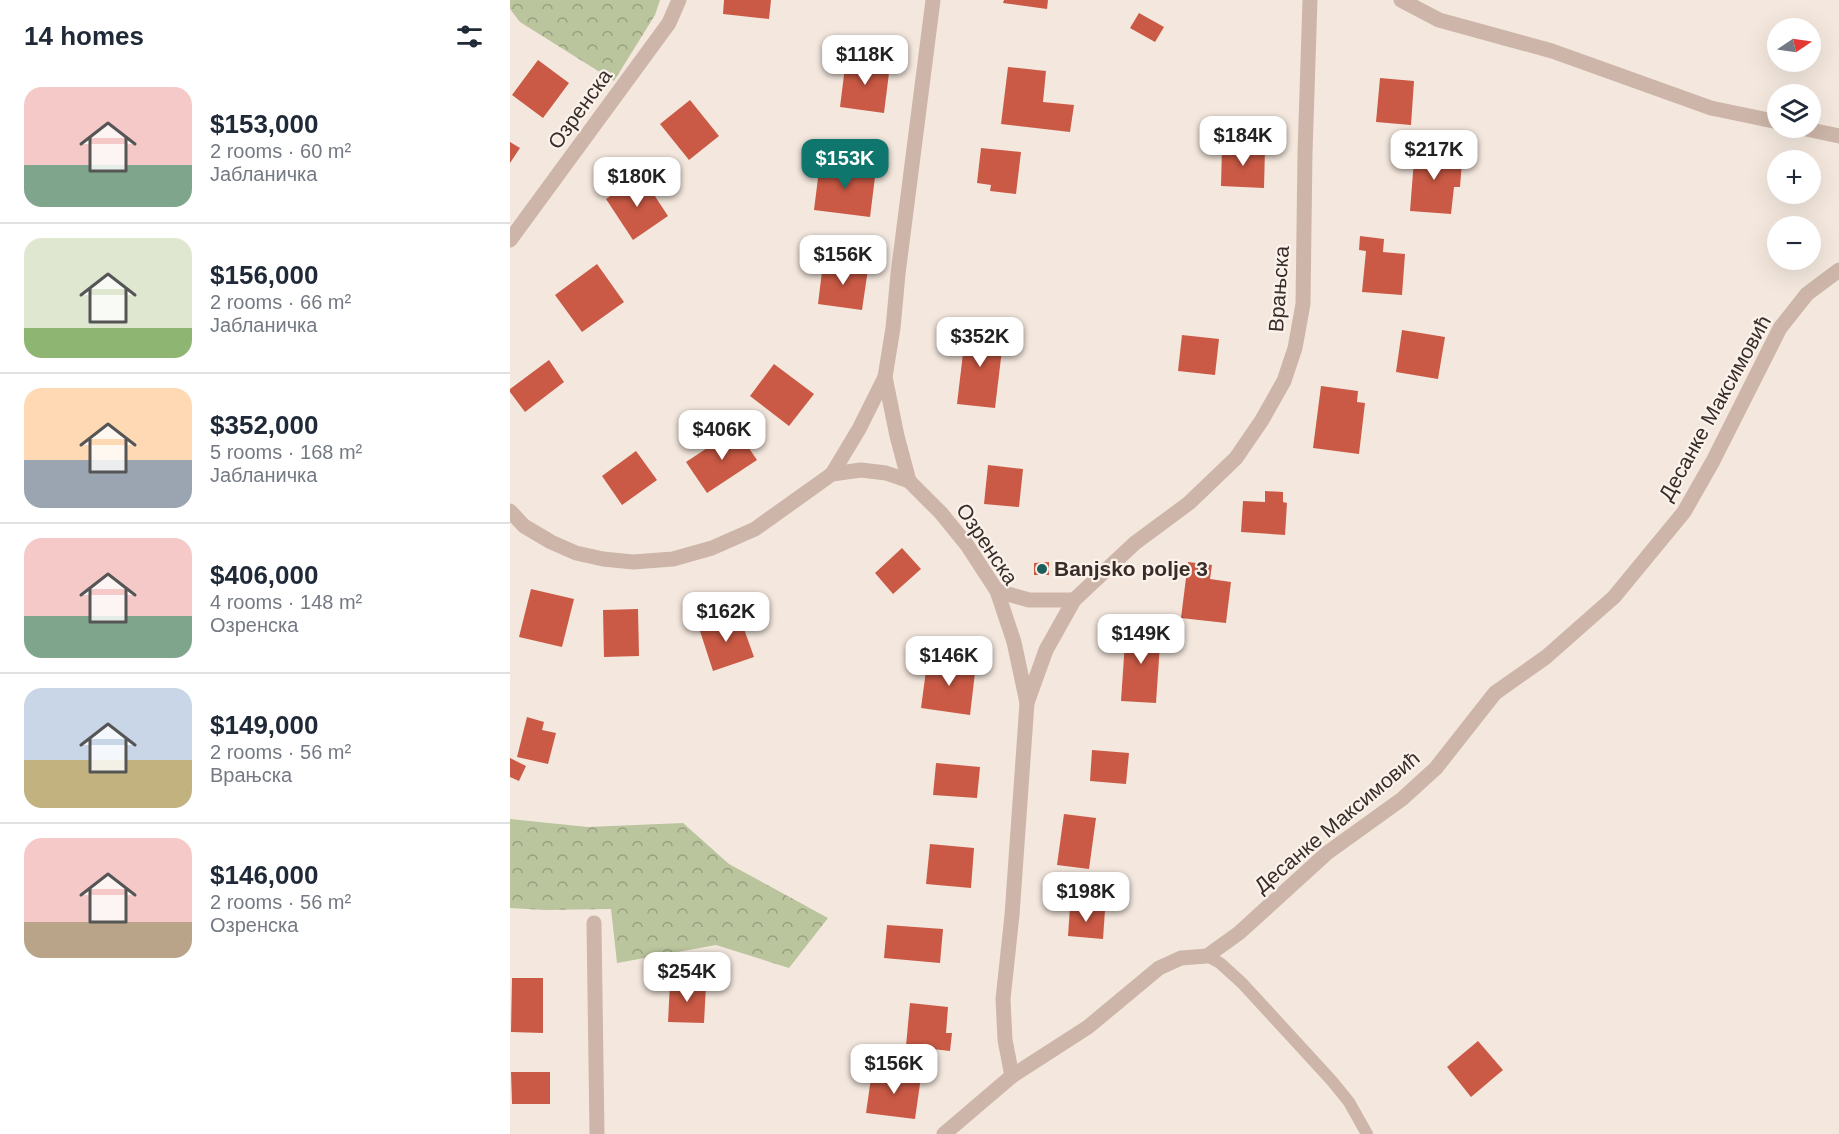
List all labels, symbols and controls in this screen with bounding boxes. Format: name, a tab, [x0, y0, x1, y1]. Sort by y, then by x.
north arrow	[1767, 18, 1821, 72]
map controls	[1767, 18, 1821, 270]
icon: filters	[453, 20, 486, 53]
text: 14 homes	[24, 21, 144, 51]
pin: $118K	[823, 35, 907, 86]
text: $118K	[836, 43, 894, 65]
street label: Озренска	[543, 64, 616, 153]
button: layers	[1767, 84, 1821, 138]
text: $153,000	[210, 109, 318, 139]
icon: home	[72, 111, 144, 183]
pin: $184K	[1201, 116, 1285, 167]
text: $184K	[1214, 124, 1272, 146]
pin: $217K	[1392, 130, 1476, 181]
text: $217K	[1405, 138, 1463, 160]
pin: $153K	[803, 139, 887, 190]
text: 2 rooms · 60 m²	[210, 140, 351, 162]
text: $153K	[816, 147, 874, 169]
button: +	[1767, 150, 1821, 204]
pin: $180K	[595, 157, 679, 208]
text: Јабланичка	[210, 163, 317, 185]
text: $180K	[608, 165, 666, 187]
button: −	[1767, 216, 1821, 270]
pin: $156K	[801, 235, 885, 286]
text: $156K	[814, 243, 872, 265]
street label: Врањска	[1264, 245, 1293, 333]
text: $156,000	[210, 260, 318, 290]
icon: home	[72, 262, 144, 334]
text: 2 rooms · 66 m²	[210, 291, 351, 313]
street label: Десанке Максимовић	[1654, 311, 1775, 504]
text: Јабланичка	[210, 314, 317, 336]
pin: $352K	[938, 317, 1022, 368]
text: $352K	[951, 325, 1009, 347]
text: $352,000	[210, 410, 318, 440]
pin: $406K	[680, 410, 764, 461]
icon: home	[72, 412, 144, 484]
text: $406K	[693, 418, 751, 440]
text: 5 rooms · 168 m²	[210, 441, 362, 463]
text: Јабланичка	[210, 464, 317, 486]
street label: Озренска	[952, 499, 1023, 589]
place label: Banjsko polje 3	[1054, 557, 1208, 580]
text: $406,000	[210, 560, 318, 590]
icon: home	[72, 562, 144, 634]
marker: Banjsko polje 3	[1035, 562, 1049, 576]
text: 4 rooms · 148 m²	[210, 591, 362, 613]
pin: $162K	[684, 592, 768, 643]
text: $162K	[697, 600, 755, 622]
text: Озренска	[210, 614, 298, 636]
pin: $149K	[1099, 614, 1183, 665]
text: $149K	[1112, 622, 1170, 644]
pin: $146K	[907, 636, 991, 687]
text: $146K	[920, 644, 978, 666]
text: $149,000	[210, 710, 318, 740]
icon: home	[72, 712, 144, 784]
text: 2 rooms · 56 m²	[210, 741, 351, 763]
street label: Десанке Максимовић	[1249, 746, 1424, 897]
text: Врањска	[210, 764, 292, 786]
text: $146,000	[210, 860, 318, 890]
icon: home	[72, 862, 144, 934]
pin: $198K	[1044, 872, 1128, 923]
text: $198K	[1057, 880, 1115, 902]
text: 2 rooms · 56 m²	[210, 891, 351, 913]
text: Озренска	[210, 914, 298, 936]
pin: $254K	[645, 952, 729, 1003]
text: $254K	[658, 960, 716, 982]
pin: $156K	[852, 1044, 936, 1095]
text: $156K	[865, 1052, 923, 1074]

